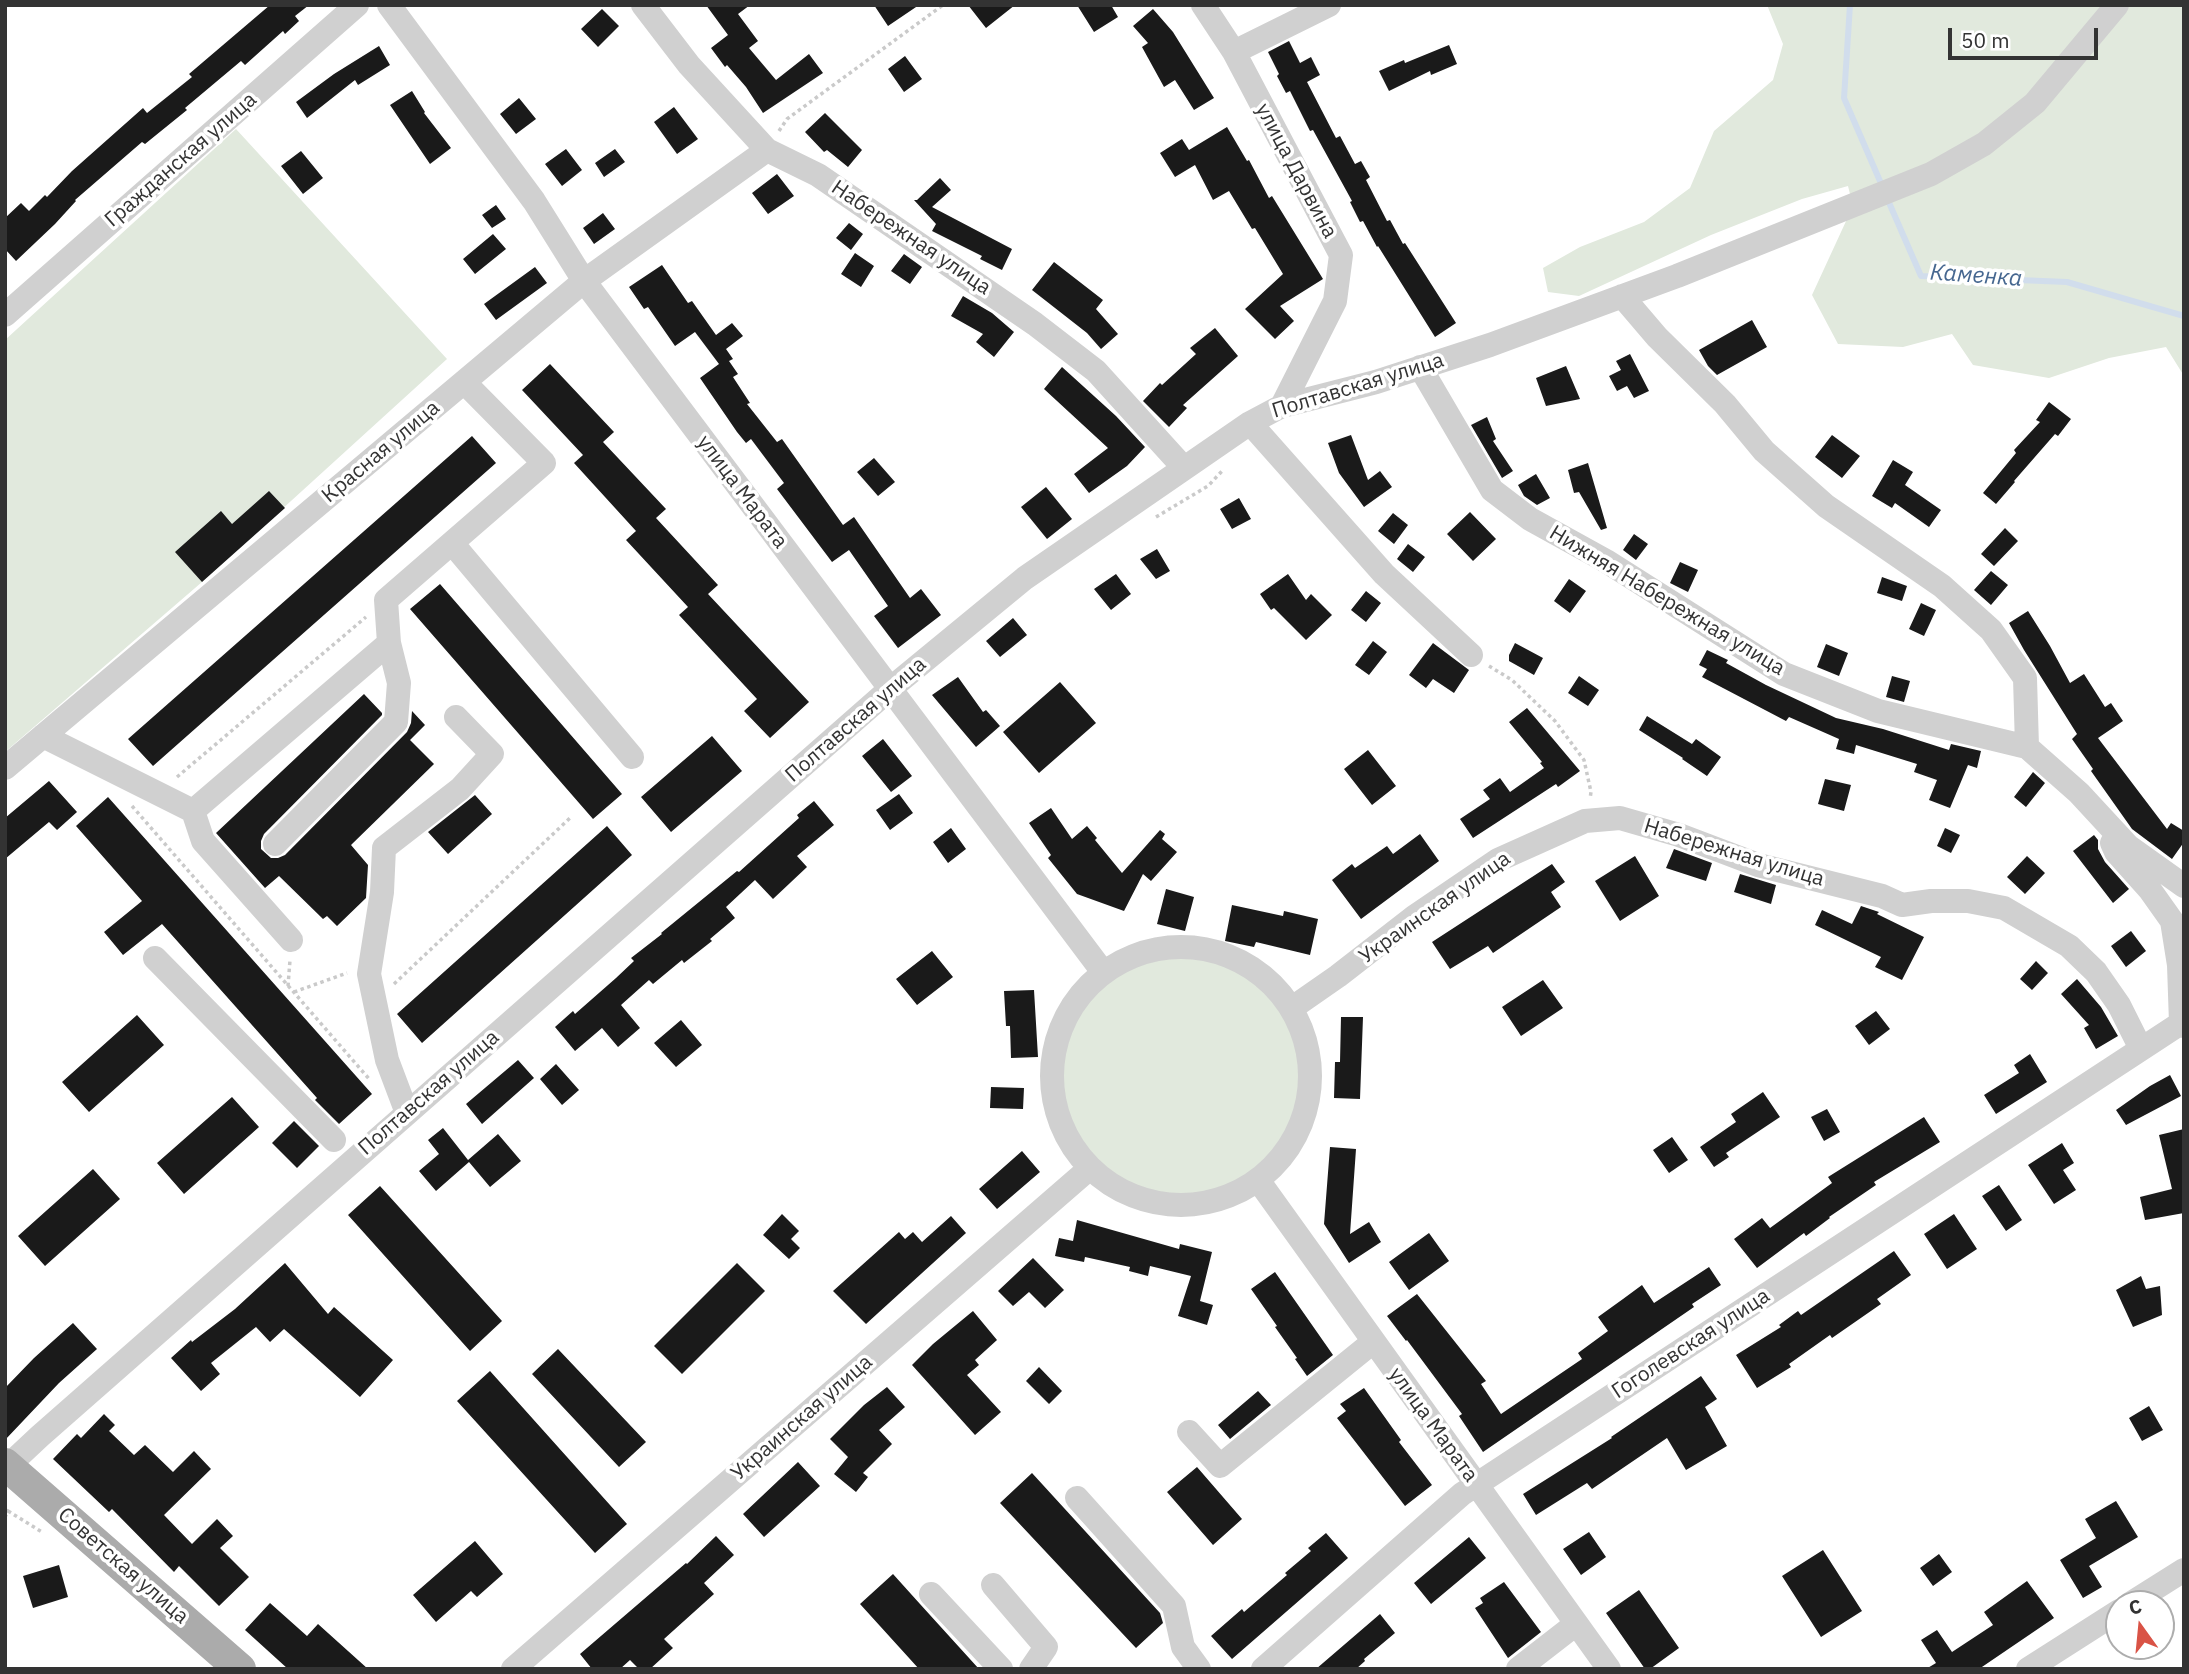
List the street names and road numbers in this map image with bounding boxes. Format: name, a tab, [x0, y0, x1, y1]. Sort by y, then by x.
street label: Гражданская улица	[100, 87, 262, 233]
street label: улица Дарвина	[1250, 99, 1342, 243]
street label: Набережная улица	[826, 175, 996, 301]
street label: Полтавская улица	[1269, 348, 1447, 424]
street label: Красная улица	[317, 395, 445, 509]
street label: улица Марата	[691, 430, 793, 554]
street label: Нижняя Набережная улица	[1545, 521, 1789, 681]
street label: Полтавская улица	[781, 652, 931, 788]
street label: Набережная улица	[1641, 814, 1827, 892]
street label: Украинская улица	[1355, 846, 1515, 970]
street label: Полтавская улица	[354, 1025, 504, 1161]
street label: Гоголевская улица	[1607, 1284, 1775, 1404]
street label: Украинская улица	[726, 1350, 878, 1486]
street label: улица Марата	[1383, 1363, 1483, 1487]
street label: Советская улица	[53, 1502, 193, 1630]

